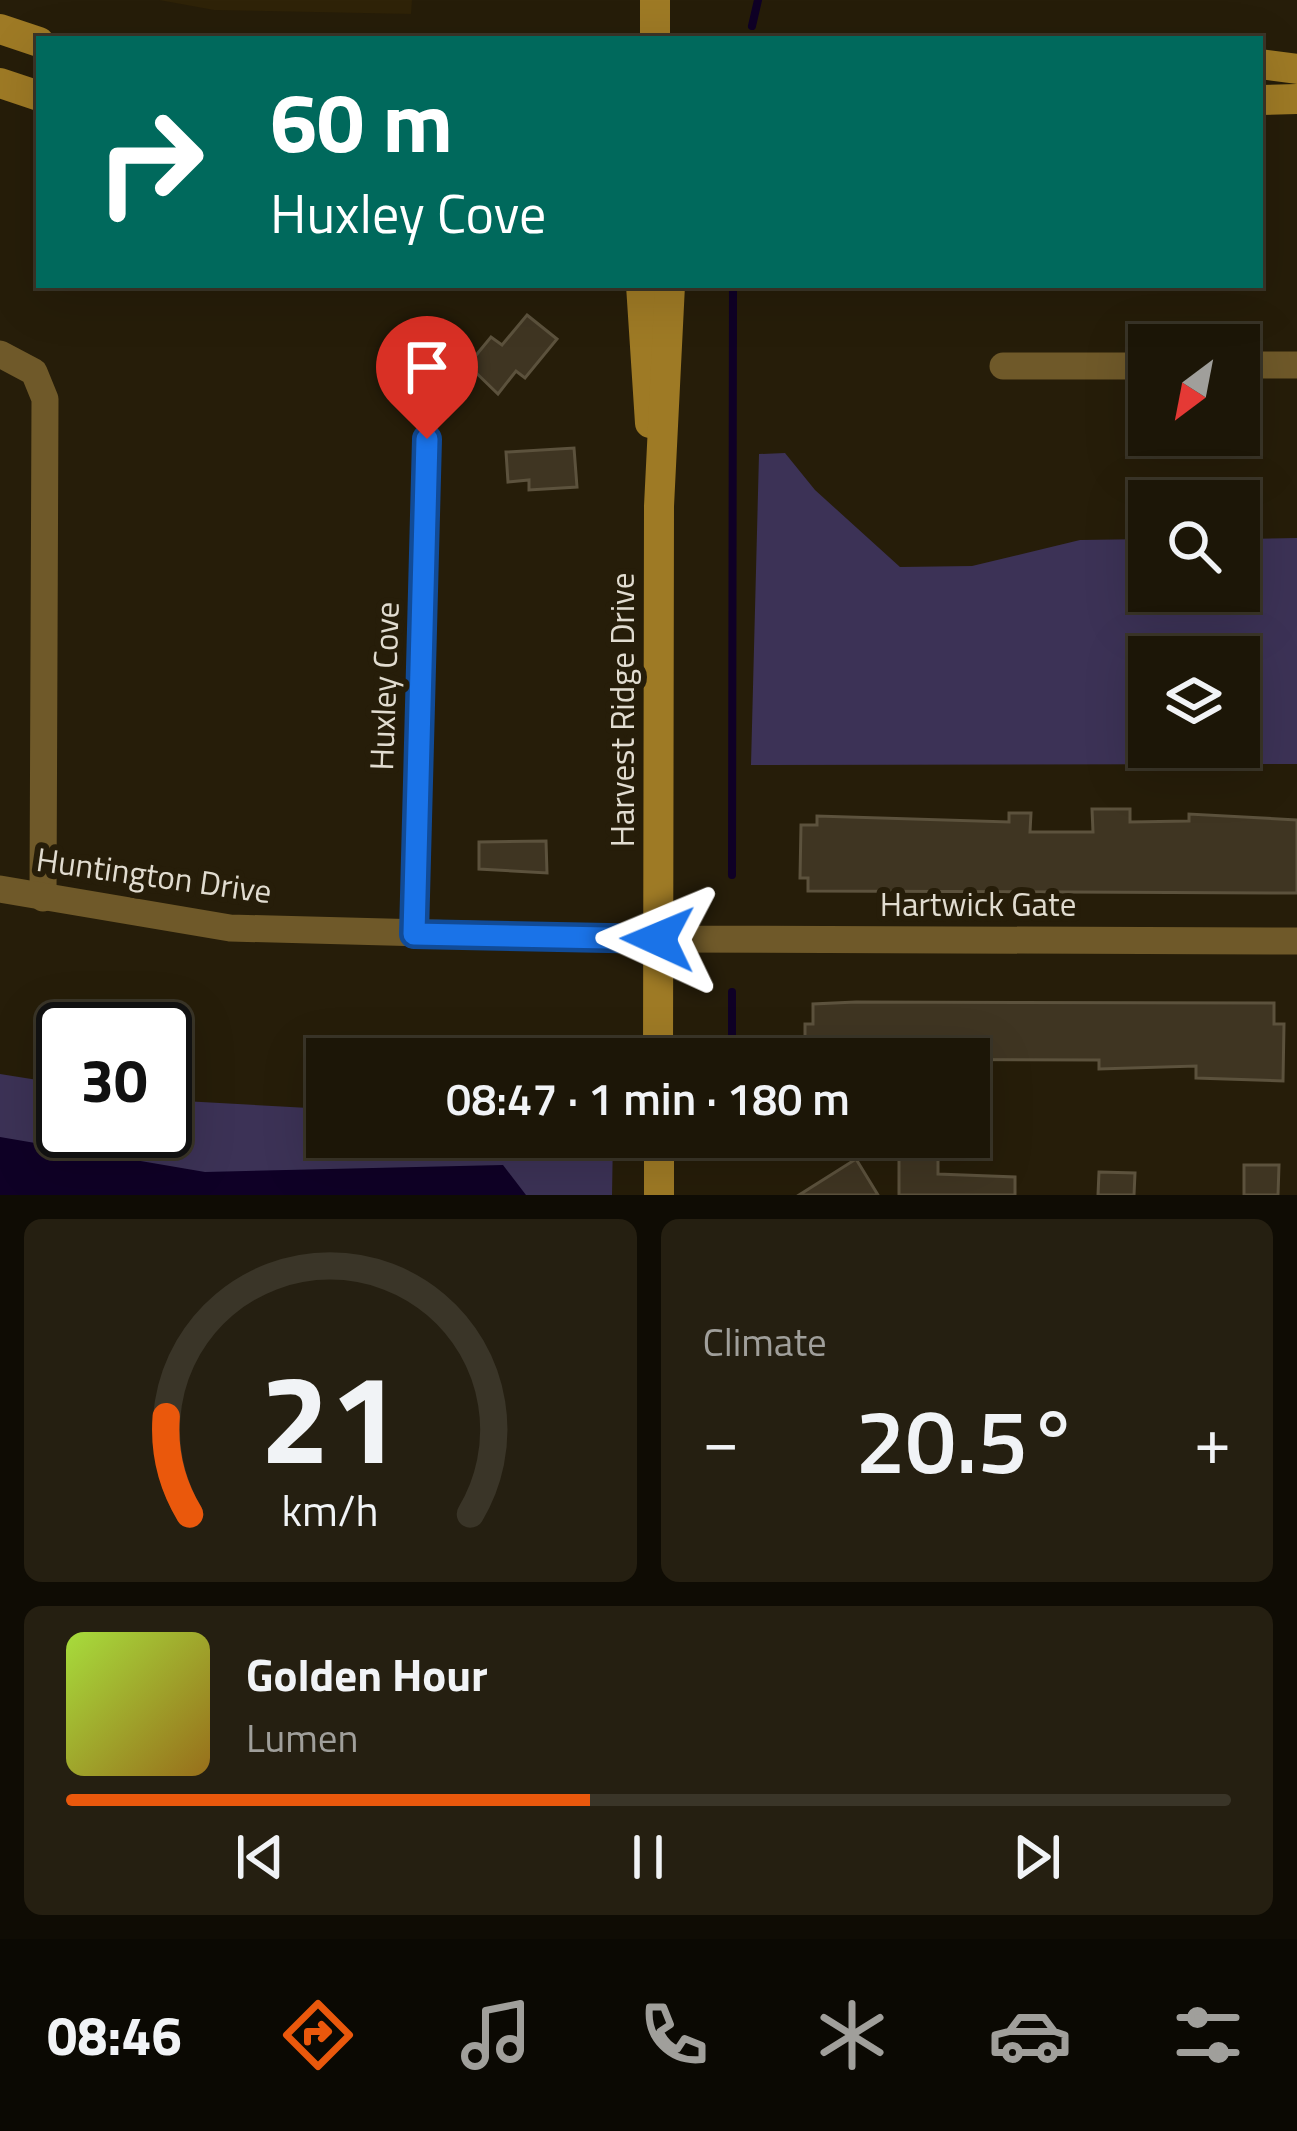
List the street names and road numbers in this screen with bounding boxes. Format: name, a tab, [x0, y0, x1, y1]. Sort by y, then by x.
street label: Harvest Ridge Drive	[597, 573, 647, 847]
street label: Huxley Cove	[356, 601, 412, 771]
street label: Huntington Drive	[33, 834, 275, 916]
street label: Hartwick Gate	[880, 879, 1076, 929]

